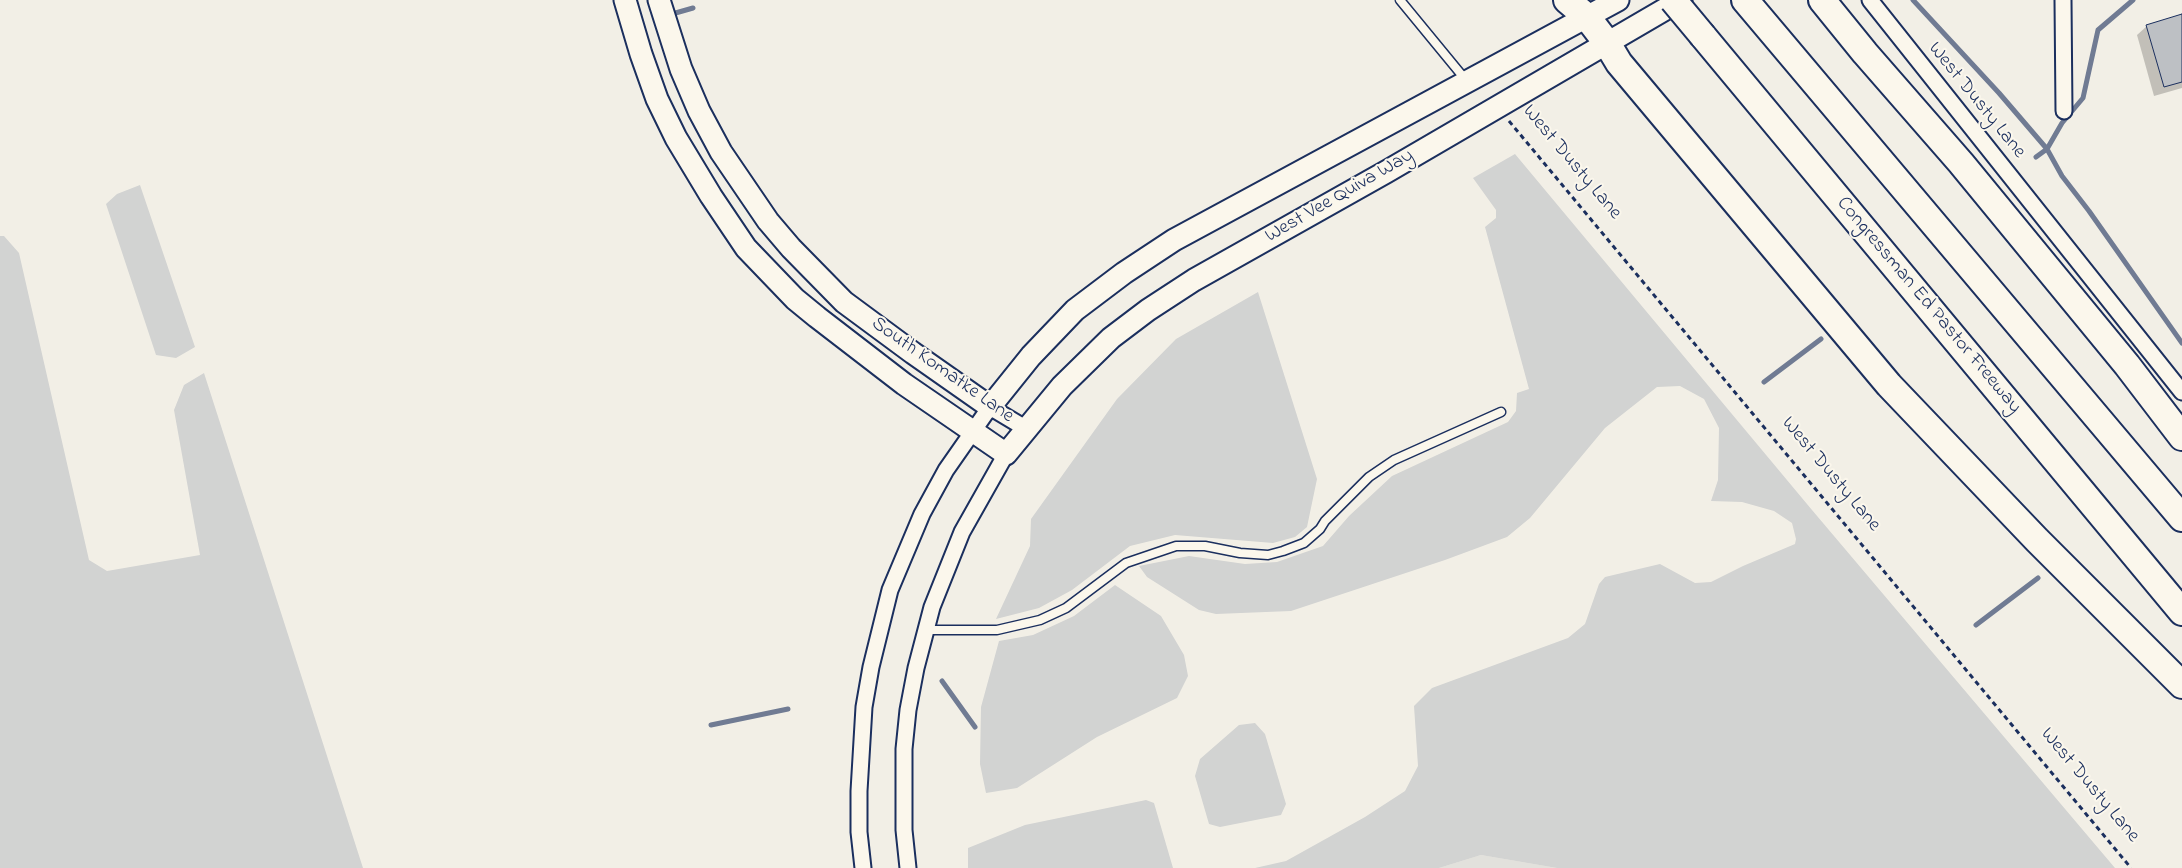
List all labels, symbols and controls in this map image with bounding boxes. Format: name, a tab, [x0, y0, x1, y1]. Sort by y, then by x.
street label: West Dusty Lane	[1922, 38, 2030, 164]
street label: West Dusty Lane	[1516, 101, 1626, 225]
street label: West Vee Quiva Way	[1261, 145, 1419, 249]
street label: Congressman Ed Pastor Freeway	[1830, 193, 2026, 419]
street label: South Komatke Lane	[866, 313, 1018, 429]
street label: West Dusty Lane	[1775, 413, 1885, 537]
street label: West Dusty Lane	[2034, 724, 2144, 848]

